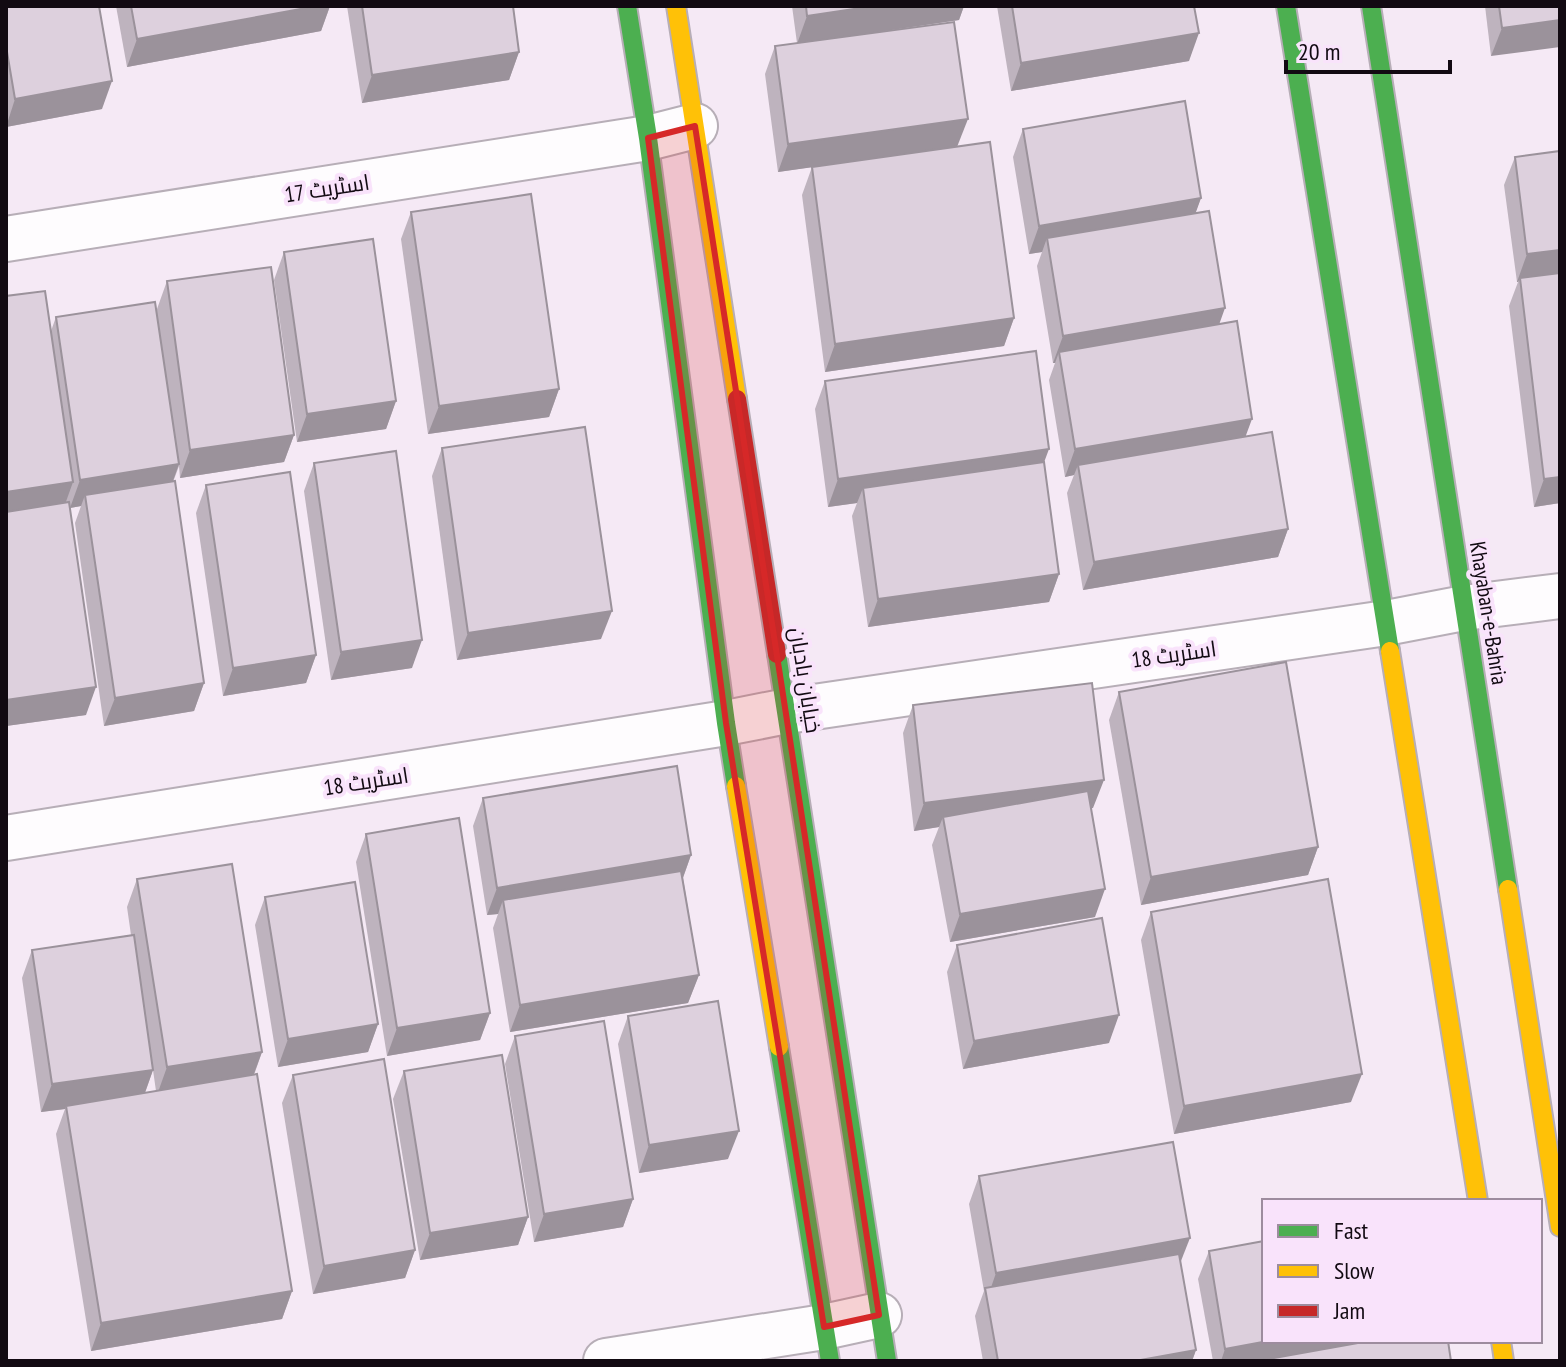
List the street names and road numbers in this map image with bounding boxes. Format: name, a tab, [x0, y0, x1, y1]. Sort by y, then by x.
street label: اسٹریٹ 17	[283, 167, 371, 209]
street label: Khayaban-e-Bahria	[1464, 539, 1514, 687]
street label: خیابان بادبان	[784, 625, 828, 735]
street label: اسٹریٹ 18	[1130, 634, 1218, 674]
street label: اسٹریٹ 18	[322, 760, 410, 802]

